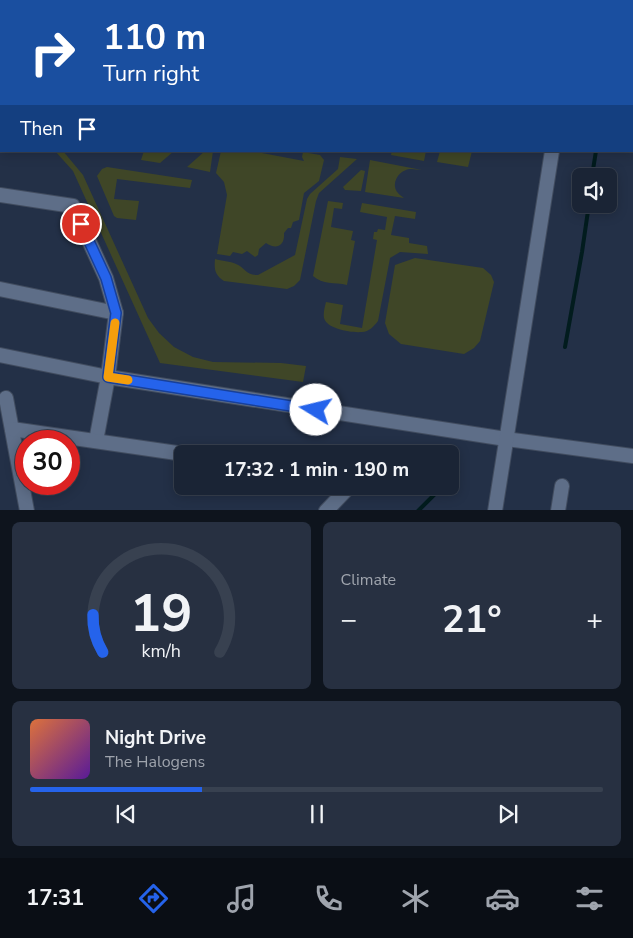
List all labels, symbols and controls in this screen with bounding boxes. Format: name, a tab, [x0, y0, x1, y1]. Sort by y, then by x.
text: 110 m	[103, 14, 206, 61]
icon: right	[20, 20, 85, 85]
text: Turn right	[103, 59, 199, 89]
icon: arrive	[73, 115, 101, 143]
text: Then	[20, 116, 63, 142]
map controls	[572, 168, 617, 213]
button: sound	[572, 168, 617, 213]
pin	[60, 203, 102, 245]
icon: arrive	[67, 210, 95, 238]
position arrow	[289, 383, 341, 435]
speed limit sign: 30	[15, 430, 80, 495]
text: 17:32 · 1 min · 190 m	[224, 457, 409, 483]
text: Climate	[341, 569, 396, 591]
text: 19	[130, 578, 192, 649]
text: 21°	[442, 594, 502, 645]
text: −	[341, 601, 357, 639]
text: +	[586, 601, 603, 639]
text: km/h	[142, 639, 181, 663]
text: Night Drive	[105, 725, 206, 751]
text: The Halogens	[105, 751, 205, 773]
icon: previous	[112, 800, 140, 828]
icon: pause	[303, 800, 331, 828]
icon: next	[494, 800, 522, 828]
icon: directions	[136, 881, 171, 916]
icon: music	[224, 881, 259, 916]
icon: phone	[311, 881, 346, 916]
icon: climate	[398, 881, 433, 916]
icon: car	[485, 881, 520, 916]
icon: filters	[572, 881, 607, 916]
text: 17:31	[26, 883, 84, 913]

